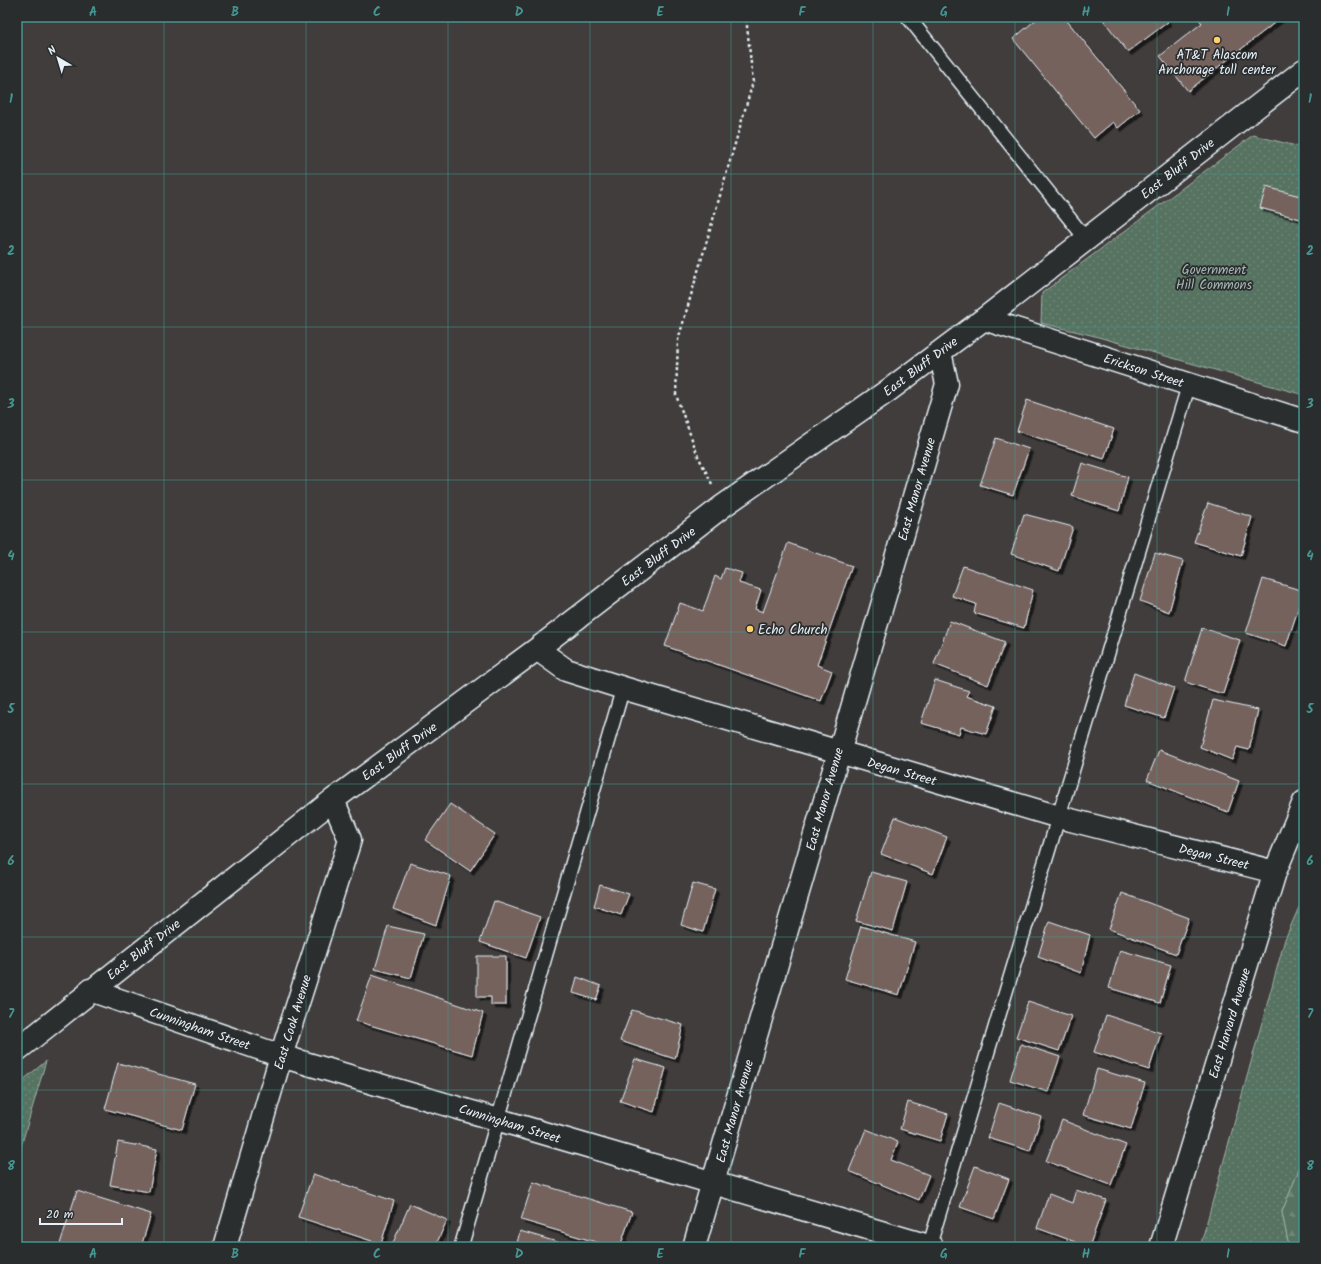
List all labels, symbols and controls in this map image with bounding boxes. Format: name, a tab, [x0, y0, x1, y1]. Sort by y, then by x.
text: A	[89, 2, 97, 23]
text: B	[231, 2, 239, 23]
text: C	[373, 2, 381, 23]
text: D	[515, 2, 524, 23]
text: E	[656, 2, 664, 23]
text: F	[798, 2, 806, 23]
text: G	[940, 2, 948, 23]
text: H	[1082, 2, 1091, 23]
text: I	[1226, 2, 1230, 23]
marker: AT&T Alascom Anchorage toll center	[1212, 35, 1222, 45]
north arrow	[38, 38, 78, 78]
text: N	[44, 42, 61, 60]
place label: AT&T Alascom Anchorage toll center	[1158, 45, 1276, 81]
text: 1	[9, 89, 13, 110]
text: 1	[1308, 89, 1312, 110]
street label: East Bluff Drive	[1136, 133, 1220, 205]
text: 2	[7, 241, 15, 262]
text: 2	[1306, 241, 1314, 262]
park label: Government Hill Commons	[1176, 260, 1253, 296]
street label: East Bluff Drive	[879, 332, 963, 402]
street label: Erickson Street	[1101, 349, 1187, 395]
text: 3	[6, 394, 15, 415]
text: 3	[1305, 394, 1314, 415]
street label: East Manor Avenue	[893, 435, 942, 543]
street label: East Bluff Drive	[617, 522, 701, 592]
text: 4	[7, 546, 15, 567]
text: 4	[1306, 546, 1314, 567]
place label: Echo Church	[758, 620, 828, 641]
marker: Echo Church	[745, 624, 755, 634]
text: 5	[7, 699, 16, 720]
text: 5	[1306, 699, 1315, 720]
street label: East Bluff Drive	[358, 717, 442, 787]
street label: East Manor Avenue	[801, 745, 850, 853]
street label: Degan Street	[864, 752, 940, 793]
street label: Degan Street	[1176, 839, 1252, 877]
text: 6	[7, 851, 15, 872]
text: 6	[1306, 851, 1314, 872]
street label: East Bluff Drive	[102, 914, 186, 986]
street label: East Harvard Avenue	[1204, 966, 1257, 1081]
street label: East Cook Avenue	[269, 972, 318, 1073]
street label: Cunningham Street	[146, 1002, 254, 1057]
text: 7	[8, 1004, 15, 1025]
text: 7	[1307, 1004, 1314, 1025]
street label: East Manor Avenue	[711, 1057, 760, 1165]
street label: Cunningham Street	[456, 1099, 564, 1150]
text: 8	[7, 1156, 15, 1177]
text: 8	[1306, 1156, 1314, 1177]
scale bar	[40, 1200, 122, 1226]
text: 20 m	[46, 1205, 74, 1224]
text: A	[89, 1244, 97, 1264]
text: B	[231, 1244, 239, 1264]
text: C	[373, 1244, 381, 1264]
text: D	[515, 1244, 524, 1264]
text: E	[656, 1244, 664, 1264]
text: F	[798, 1244, 806, 1264]
text: G	[940, 1244, 948, 1264]
text: H	[1082, 1244, 1091, 1264]
text: I	[1226, 1244, 1230, 1264]

